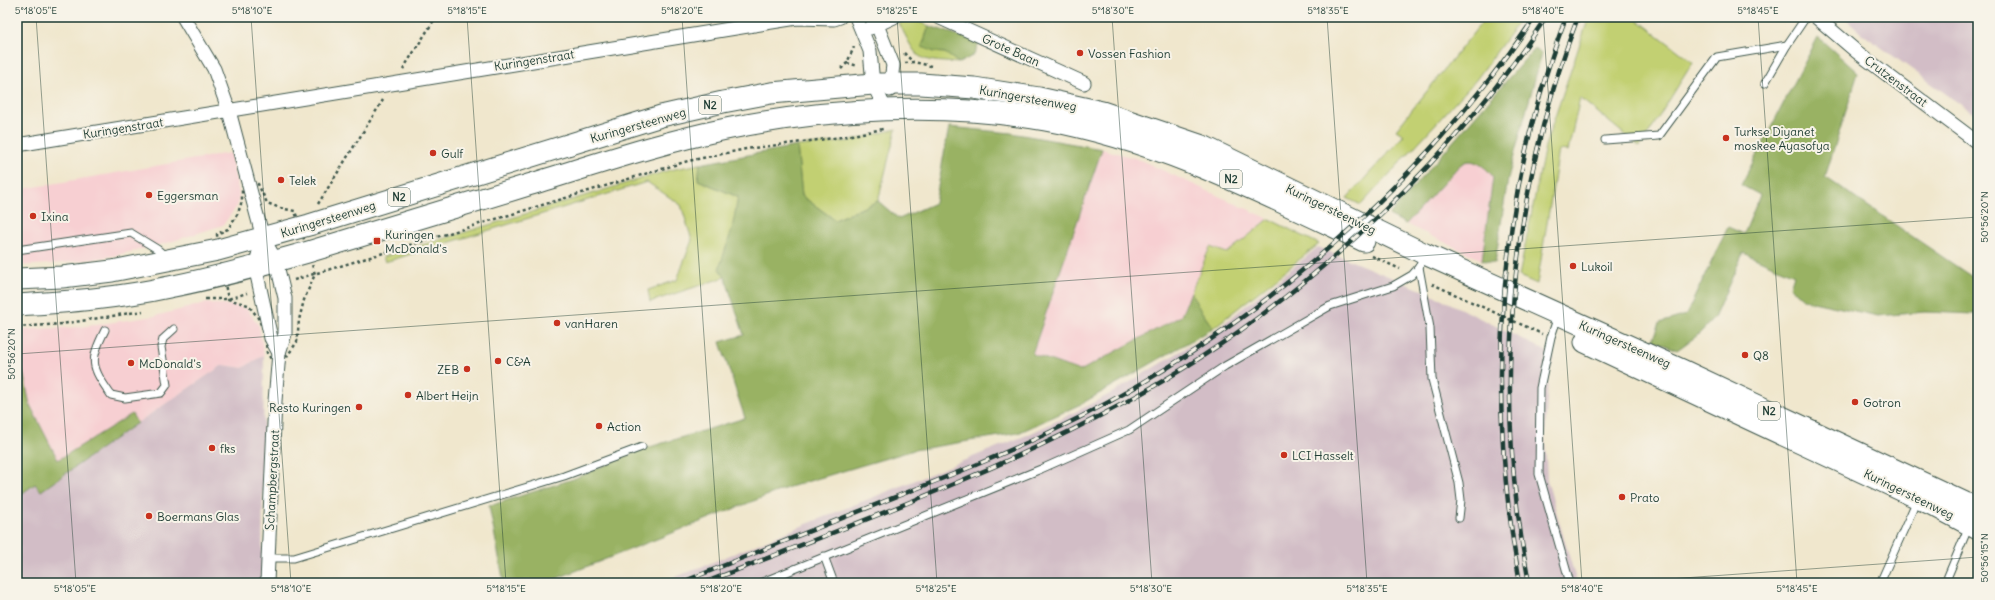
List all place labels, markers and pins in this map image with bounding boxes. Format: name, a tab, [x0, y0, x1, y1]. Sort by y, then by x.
place label: Vossen Fashion	[1088, 46, 1171, 61]
marker: Vossen Fashion	[1075, 48, 1085, 58]
place label: Turkse Diyanet moskee Ayasofya	[1734, 124, 1830, 153]
marker: Turkse Diyanet moskee Ayasofya	[1721, 133, 1731, 143]
place label: Gulf	[441, 146, 464, 161]
marker: Gulf	[428, 148, 438, 158]
place label: Telek	[289, 173, 316, 188]
marker: Telek	[276, 175, 286, 185]
place label: Eggersman	[157, 188, 218, 203]
marker: Eggersman	[144, 190, 154, 200]
place label: Ixina	[41, 209, 69, 224]
marker: Ixina	[28, 211, 38, 221]
place label: Kuringen McDonald's	[385, 227, 447, 256]
marker: Kuringen McDonald's	[372, 236, 382, 246]
place label: Lukoil	[1581, 259, 1613, 274]
marker: Lukoil	[1568, 261, 1578, 271]
place label: vanHaren	[565, 316, 618, 331]
marker: vanHaren	[552, 318, 562, 328]
place label: Q8	[1753, 348, 1769, 363]
marker: Q8	[1740, 350, 1750, 360]
place label: C&A	[506, 354, 531, 369]
place label: McDonald's	[139, 356, 201, 371]
marker: C&A	[493, 356, 503, 366]
marker: McDonald's	[126, 358, 136, 368]
place label: ZEB	[437, 362, 459, 377]
marker: ZEB	[462, 364, 472, 374]
place label: Albert Heijn	[416, 388, 479, 403]
marker: Albert Heijn	[403, 390, 413, 400]
place label: Gotron	[1863, 395, 1901, 410]
marker: Gotron	[1850, 397, 1860, 407]
place label: Resto Kuringen	[269, 400, 351, 415]
marker: Resto Kuringen	[354, 402, 364, 412]
place label: Action	[607, 419, 641, 434]
marker: Action	[594, 421, 604, 431]
place label: fks	[220, 441, 236, 456]
marker: fks	[207, 443, 217, 453]
place label: LCI Hasselt	[1292, 448, 1354, 463]
marker: LCI Hasselt	[1279, 450, 1289, 460]
place label: Prato	[1630, 490, 1660, 505]
marker: Prato	[1617, 492, 1627, 502]
place label: Boermans Glas	[157, 509, 239, 524]
marker: Boermans Glas	[144, 511, 154, 521]

